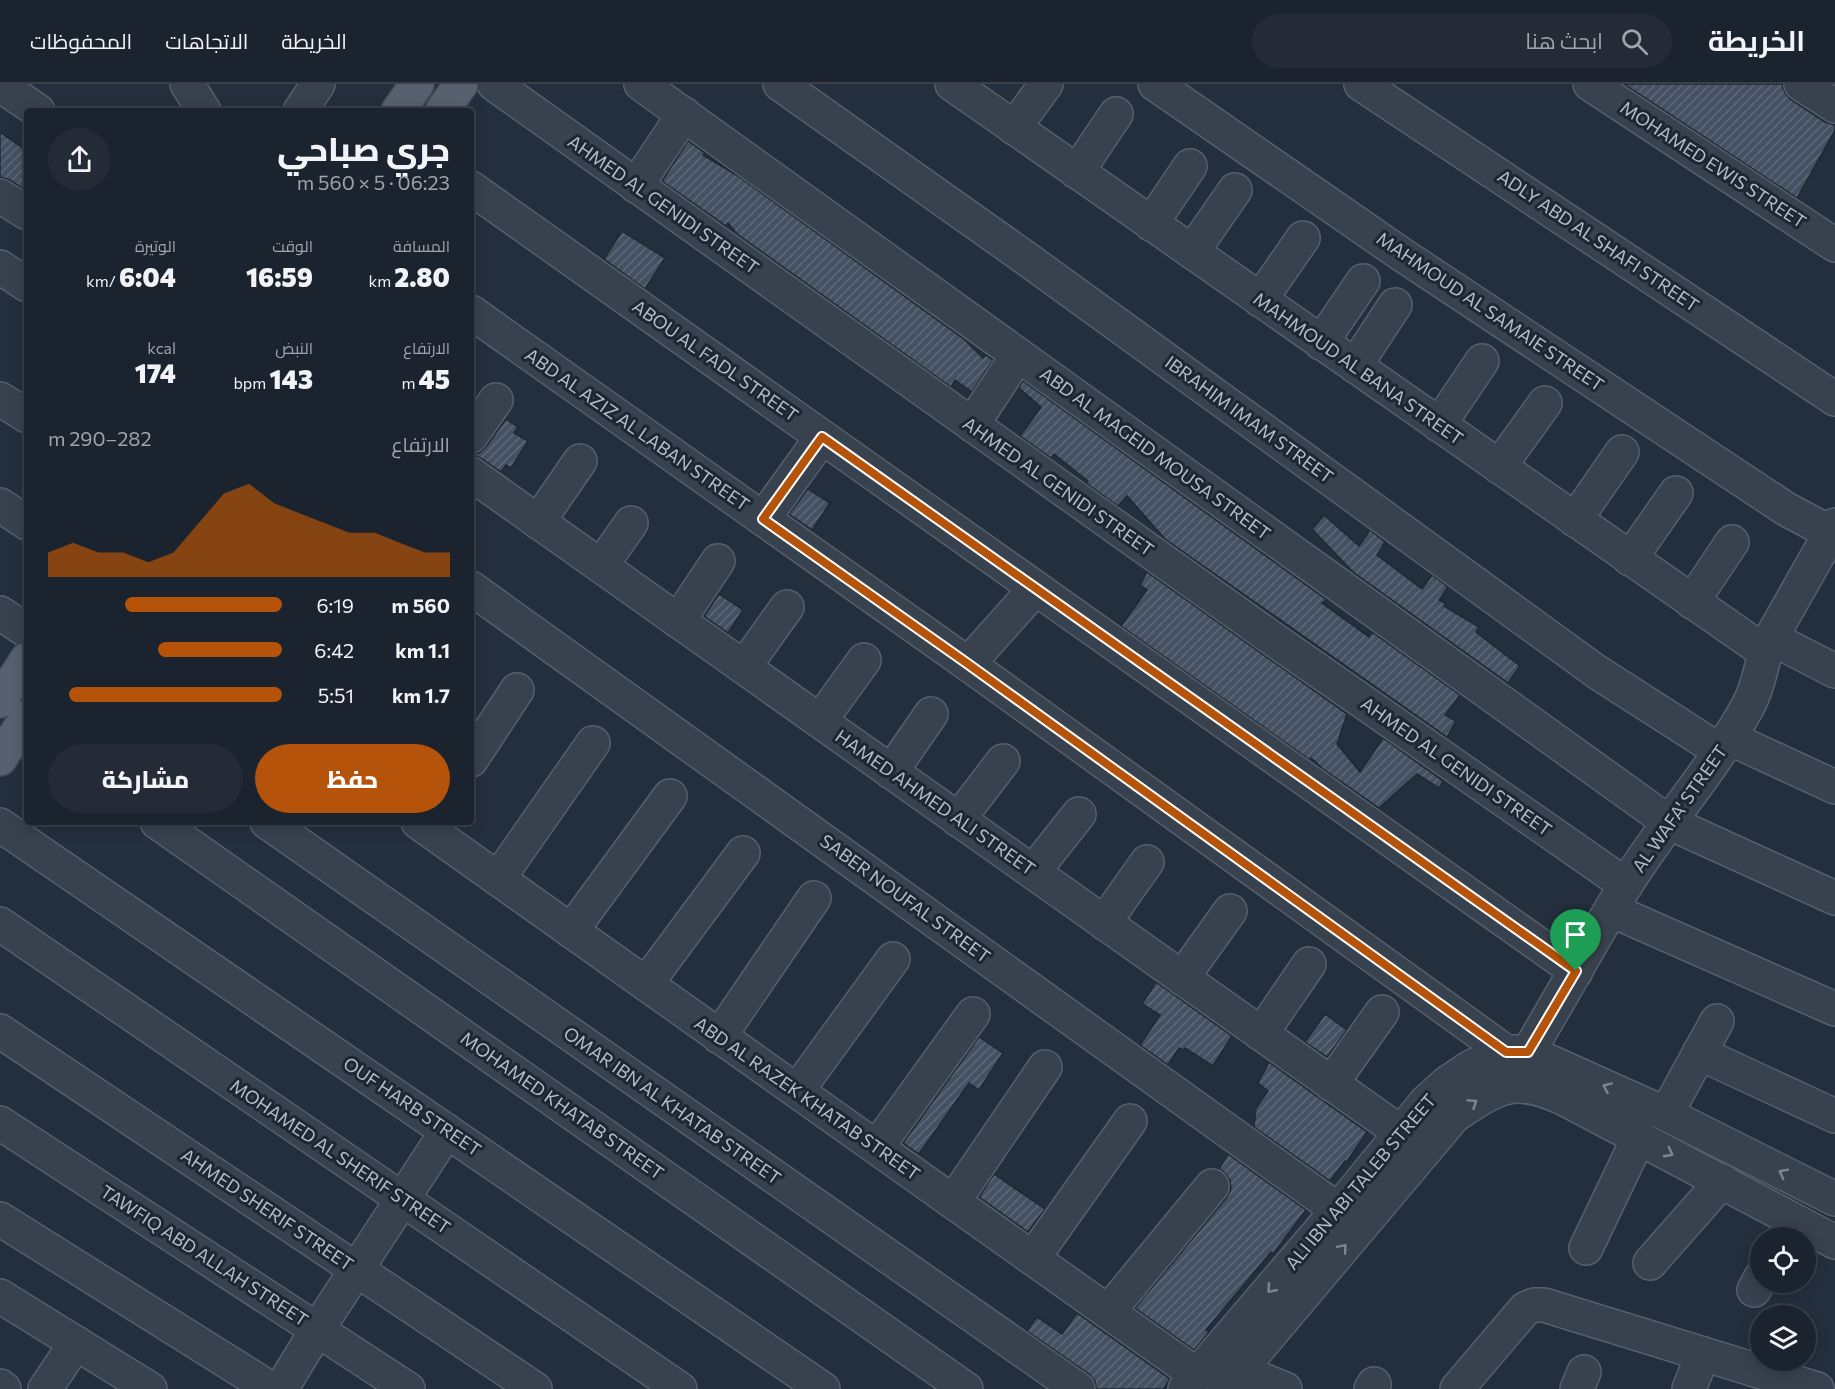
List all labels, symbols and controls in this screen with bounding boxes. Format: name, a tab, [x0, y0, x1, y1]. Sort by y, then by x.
search box	[1252, 14, 1672, 68]
text: الخريطة	[1708, 23, 1805, 57]
icon: search	[1618, 25, 1651, 58]
text: ابحث هنا	[1525, 27, 1603, 54]
text: المحفوظات	[30, 28, 132, 53]
text: الاتجاهات	[165, 28, 248, 53]
text: الخريطة	[281, 28, 347, 53]
street label: MOHAMED EWIS STREET	[1617, 96, 1811, 232]
text: جري صباحي	[277, 127, 450, 168]
button: share	[48, 128, 111, 191]
street label: AHMED AL GENIDI STREET	[564, 130, 763, 279]
street label: ADLY ABD AL SHAFI STREET	[1494, 164, 1703, 316]
text: 06:23 · 5 × 560 m	[297, 170, 450, 194]
street label: MAHMOUD AL SAMAIE STREET	[1373, 227, 1608, 396]
text: الوتيرة	[135, 236, 176, 255]
text: الوقت	[272, 236, 313, 255]
text: المسافة	[393, 236, 450, 255]
text: 6:04	[119, 261, 176, 292]
text: 16:59	[246, 261, 313, 292]
text: 2.80	[394, 261, 450, 292]
text: /km	[86, 271, 119, 290]
text: km	[369, 271, 394, 290]
street label: MAHMOUD AL BANA STREET	[1249, 287, 1468, 449]
street label: ABOU AL FADL STREET	[628, 295, 803, 426]
text: kcal	[147, 338, 176, 357]
text: النبض	[275, 338, 313, 357]
text: الارتفاع	[403, 338, 450, 357]
street label: ABD AL AZIZ AL LABAN STREET	[521, 343, 754, 515]
street label: IBRAHIM IMAM STREET	[1161, 351, 1338, 488]
text: 174	[135, 357, 176, 388]
street label: ABD AL MAGEID MOUSA STREET	[1036, 362, 1275, 544]
text: 143	[269, 363, 313, 394]
text: 45	[419, 363, 450, 394]
text: bpm	[233, 373, 269, 392]
text: m	[402, 373, 419, 392]
street label: AHMED AL GENIDI STREET	[959, 412, 1158, 561]
text: 282–290 m	[48, 426, 152, 450]
text: الارتفاع	[391, 432, 450, 456]
text: 6:19	[316, 593, 354, 617]
text: 560 m	[391, 593, 450, 617]
text: 6:42	[314, 638, 354, 662]
text: 1.1 km	[395, 638, 450, 662]
text: 5:51	[318, 683, 354, 707]
text: 1.7 km	[392, 683, 450, 707]
street label: AHMED AL GENIDI STREET	[1357, 692, 1556, 841]
street label: HAMED AHMED ALI STREET	[831, 725, 1040, 880]
street label: AL WAFA' STREET	[1627, 740, 1731, 876]
button: مشاركة	[48, 744, 243, 813]
button: حفظ	[255, 744, 450, 813]
street label: SABER NOUFAL STREET	[816, 829, 995, 967]
pin	[1550, 909, 1601, 971]
icon: arrive	[1559, 918, 1592, 951]
street label: ABD AL RAZEK KHATAB STREET	[691, 1012, 925, 1185]
street label: OMAR IBN AL KHATAB STREET	[560, 1022, 785, 1189]
street label: MOHAMED KHATAB STREET	[457, 1027, 668, 1184]
street label: OUF HARB STREET	[339, 1052, 486, 1160]
street label: MOHAMED AL SHERIF STREET	[226, 1074, 455, 1238]
one-way arrow	[1603, 1083, 1614, 1095]
street label: ALI IBN ABI TALEB STREET	[1280, 1089, 1440, 1274]
one-way arrow	[1466, 1100, 1477, 1111]
street label: AHMED SHERIF STREET	[177, 1143, 358, 1275]
one-way arrow	[1662, 1145, 1673, 1157]
one-way arrow	[1778, 1168, 1789, 1180]
street label: TAWFIQ ABD ALLAH STREET	[97, 1180, 312, 1331]
map controls	[1750, 1227, 1816, 1371]
button: locate	[1750, 1227, 1816, 1293]
one-way arrow	[1336, 1244, 1347, 1255]
one-way arrow	[1267, 1282, 1278, 1292]
button: layers	[1750, 1305, 1816, 1371]

